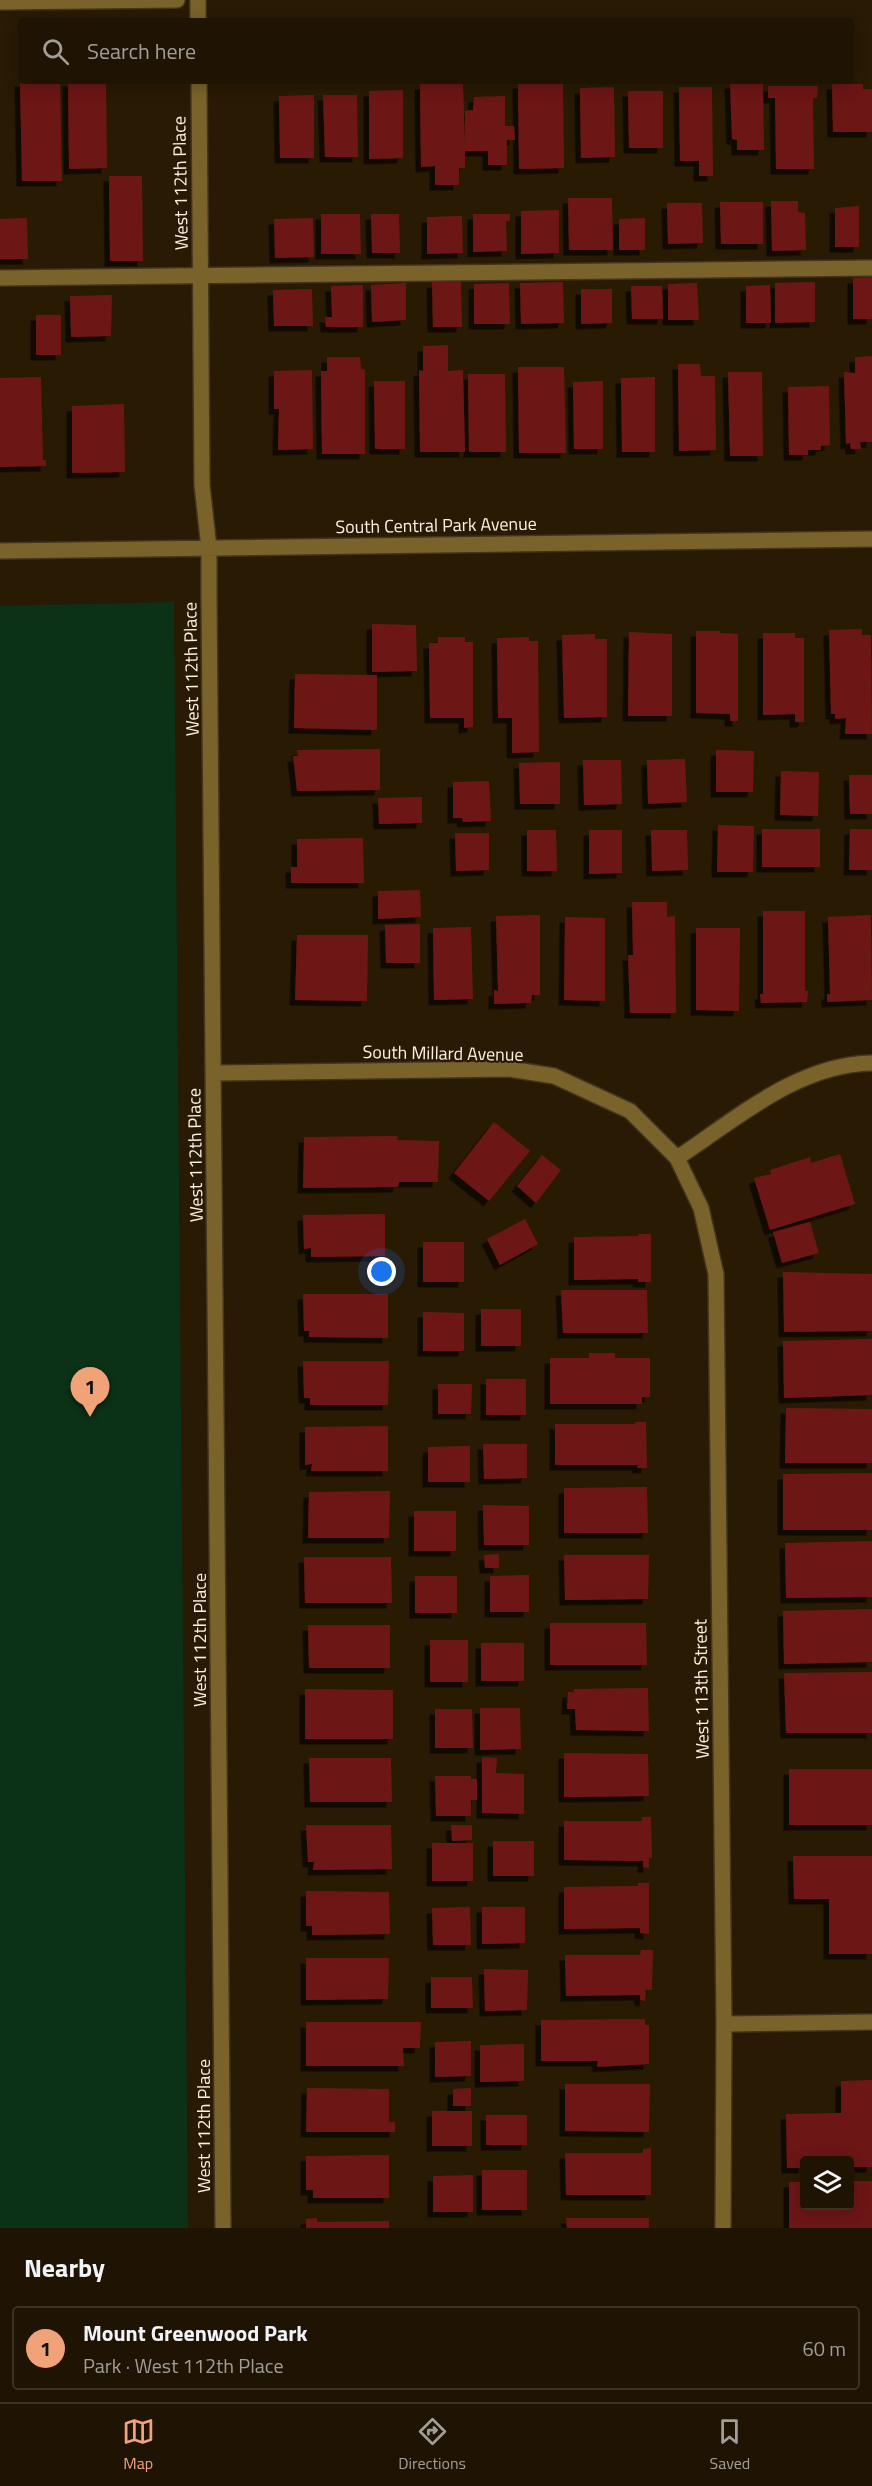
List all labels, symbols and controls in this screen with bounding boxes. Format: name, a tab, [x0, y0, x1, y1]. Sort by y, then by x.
search box	[18, 18, 854, 84]
text: Search here	[87, 34, 196, 68]
icon: search	[39, 35, 72, 68]
street label: West 112th Place	[165, 116, 195, 250]
street label: South Central Park Avenue	[335, 510, 537, 540]
street label: West 112th Place	[176, 602, 206, 736]
street label: South Millard Avenue	[362, 1038, 524, 1068]
street label: West 112th Place	[180, 1088, 210, 1222]
your location	[367, 1257, 396, 1286]
pin: 1	[70, 1368, 110, 1417]
street label: West 112th Place	[186, 1573, 213, 1707]
street label: West 113th Street	[686, 1618, 716, 1759]
street label: West 112th Place	[190, 2059, 217, 2193]
map controls	[800, 2156, 854, 2210]
button: layers	[800, 2156, 854, 2210]
text: Nearby	[24, 2248, 105, 2287]
text: Mount Greenwood Park	[83, 2316, 308, 2350]
text: 1	[40, 2333, 51, 2364]
text: 60 m	[802, 2333, 846, 2364]
text: Park · West 112th Place	[83, 2350, 284, 2381]
tab: Map	[122, 2415, 155, 2475]
tab: Directions	[398, 2415, 466, 2475]
tab: Saved	[710, 2415, 750, 2475]

